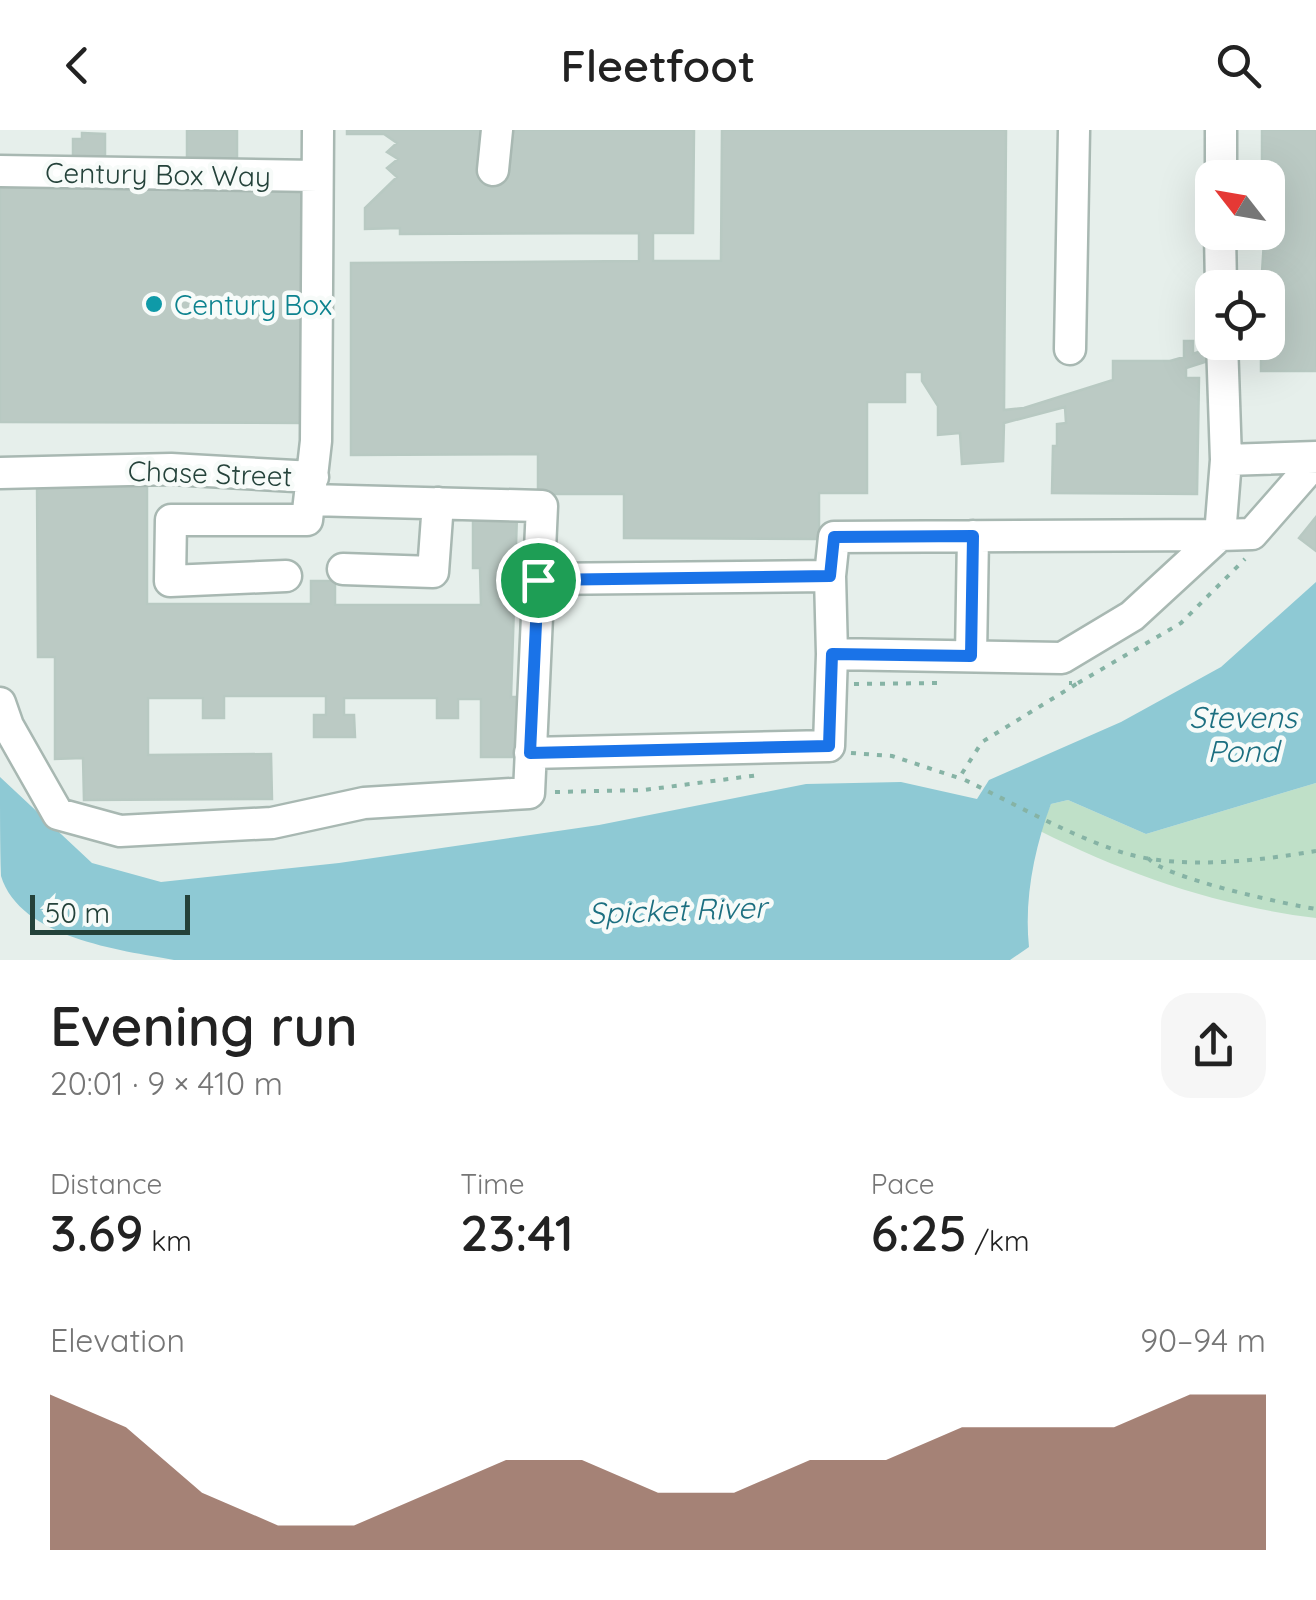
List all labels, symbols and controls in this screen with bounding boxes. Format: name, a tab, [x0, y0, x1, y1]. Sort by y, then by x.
text: Fleetfoot	[560, 37, 756, 93]
icon: back	[50, 38, 105, 93]
icon: search	[1211, 38, 1266, 93]
street label: Century Box Way	[45, 155, 271, 193]
north arrow	[1195, 160, 1285, 250]
map controls	[1195, 160, 1285, 360]
button: locate	[1195, 270, 1285, 360]
place label: Century Box	[174, 287, 332, 322]
marker: Century Box	[143, 293, 165, 315]
street label: Chase Street	[127, 453, 293, 493]
pin	[496, 538, 581, 623]
icon: arrive	[511, 553, 566, 608]
water label: Stevens Pond	[1189, 698, 1299, 770]
water label: Spicket River	[587, 888, 770, 932]
scale bar	[30, 890, 190, 934]
text: 50 m	[45, 895, 110, 930]
text: Evening run	[50, 991, 358, 1060]
button: share	[1161, 993, 1266, 1098]
text: 20:01 · 9 × 410 m	[50, 1063, 283, 1103]
text: Distance	[50, 1166, 162, 1201]
text: Time	[460, 1166, 525, 1201]
text: Pace	[871, 1166, 935, 1201]
text: 3.69	[50, 1201, 144, 1264]
text: 23:41	[460, 1201, 574, 1264]
text: 6:25	[871, 1201, 967, 1264]
text: km	[144, 1223, 192, 1258]
text: /km	[967, 1223, 1030, 1258]
text: Elevation	[50, 1320, 185, 1360]
text: 90–94 m	[1140, 1320, 1266, 1360]

